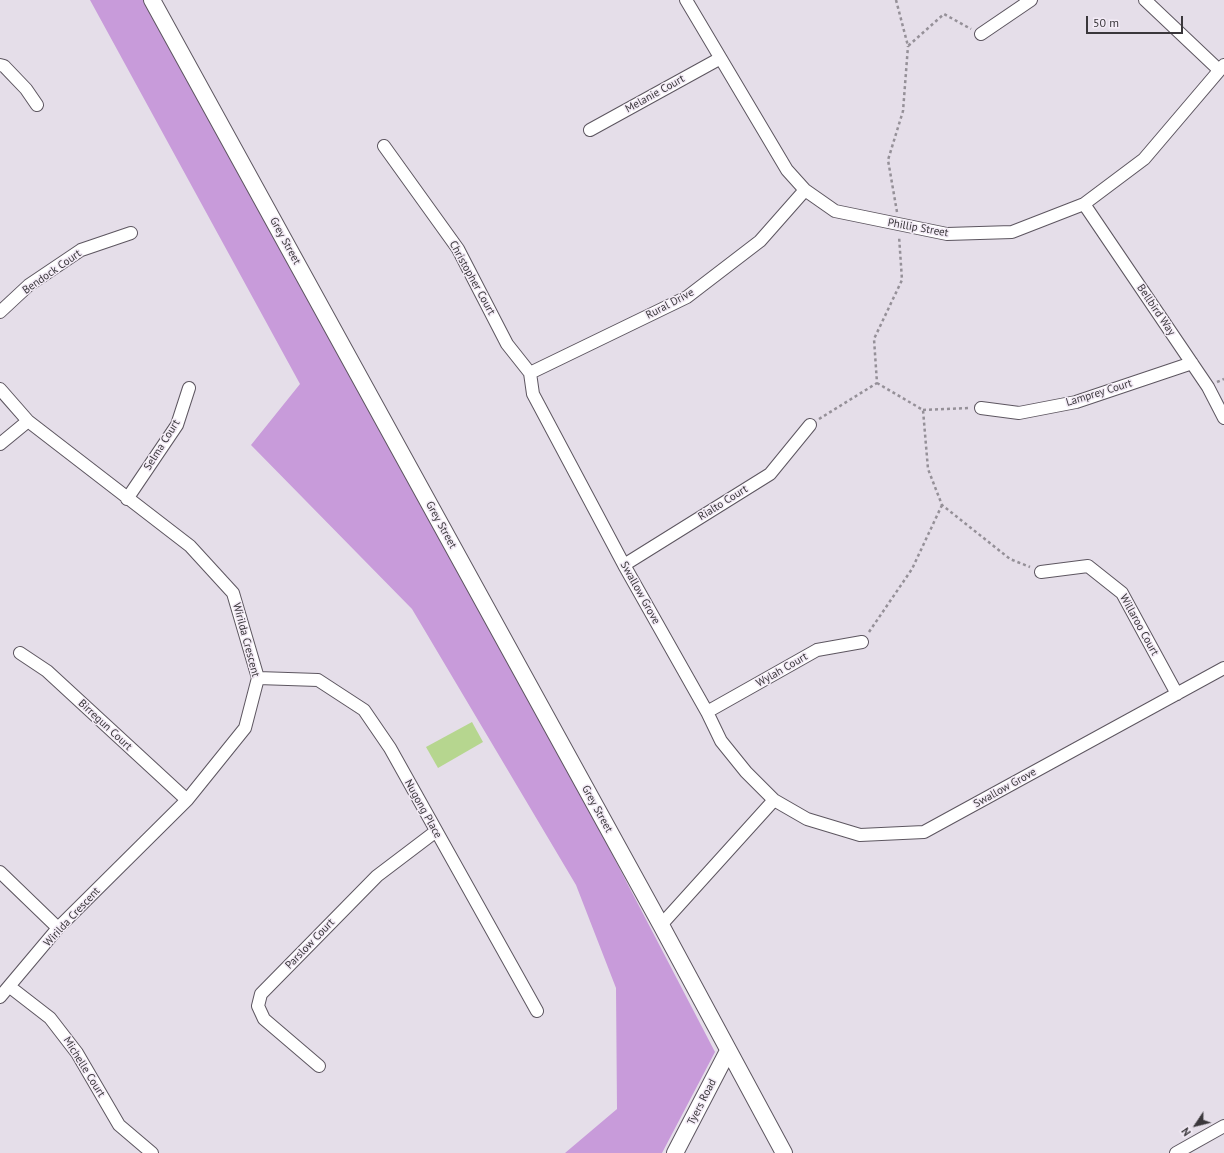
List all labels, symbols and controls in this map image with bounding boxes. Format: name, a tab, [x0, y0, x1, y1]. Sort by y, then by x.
scale bar	[1088, 8, 1185, 34]
text: 50 m	[1093, 15, 1119, 30]
street label: Melanie Court	[623, 72, 687, 116]
street label: Grey Street	[267, 215, 303, 267]
street label: Phillip Street	[887, 216, 949, 240]
street label: Christopher Court	[446, 239, 498, 317]
street label: Bendock Court	[20, 247, 84, 297]
street label: Bellbird Way	[1134, 282, 1178, 338]
street label: Rural Drive	[644, 286, 696, 322]
street label: Lamprey Court	[1064, 377, 1134, 409]
street label: Selma Court	[141, 417, 183, 473]
street label: Rialto Court	[696, 483, 750, 523]
street label: Grey Street	[423, 499, 459, 551]
street label: Swallow Grove	[617, 559, 663, 627]
street label: Willaroo Court	[1117, 592, 1161, 658]
street label: Wirilda Crescent	[230, 601, 262, 679]
street label: Wylah Court	[754, 650, 810, 690]
street label: Birregun Court	[75, 697, 135, 753]
street label: Swallow Grove	[971, 765, 1039, 811]
street label: Nugong Place	[401, 777, 445, 841]
street label: Grey Street	[579, 783, 615, 835]
street label: Wirilda Crescent	[41, 885, 103, 949]
street label: Parslow Court	[283, 916, 337, 972]
street label: Michelle Court	[60, 1034, 108, 1100]
street label: Tyers Road	[685, 1077, 719, 1127]
north arrow	[1176, 1105, 1216, 1145]
text: N	[1178, 1125, 1194, 1139]

